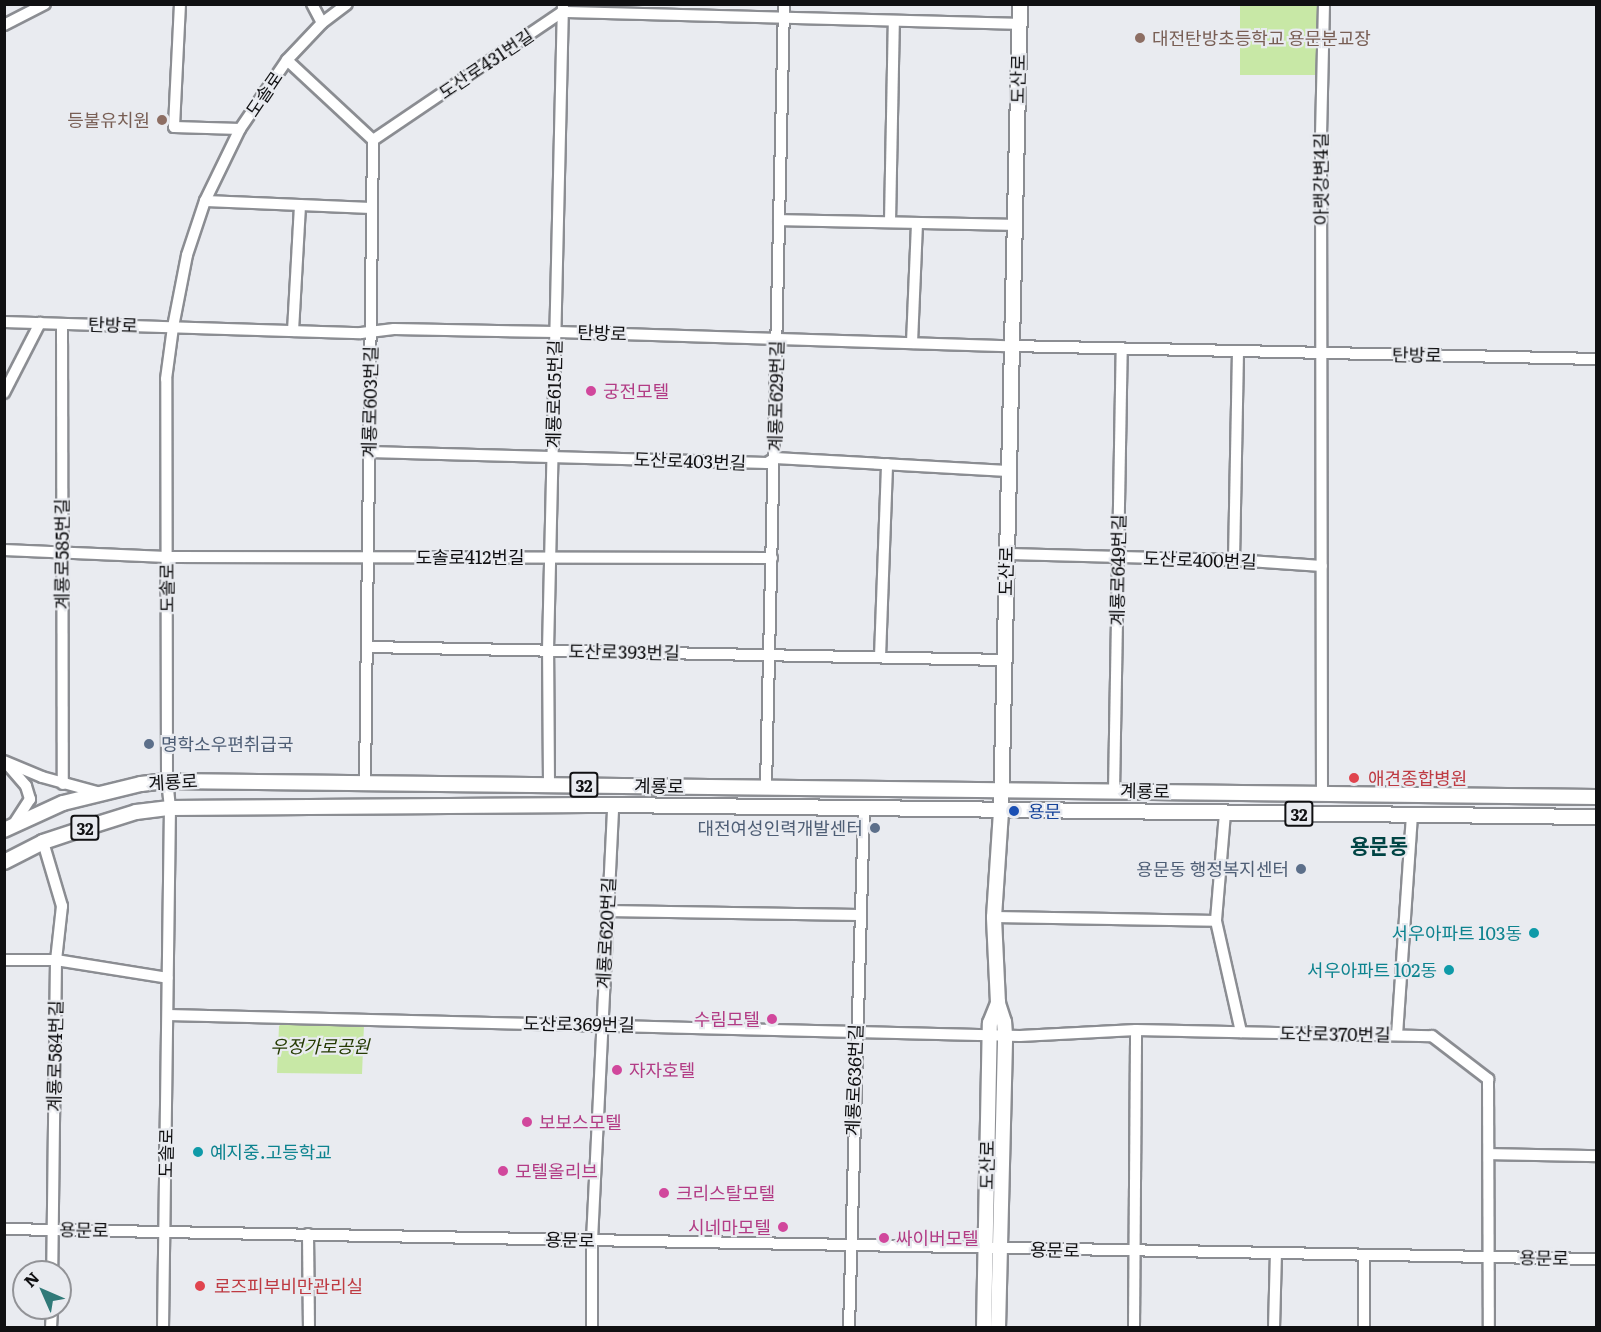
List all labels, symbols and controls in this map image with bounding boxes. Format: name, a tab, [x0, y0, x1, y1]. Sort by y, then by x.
street label: 도산로431번길	[434, 24, 538, 104]
place label: 대전탄방초등학교 용문분교장	[1152, 27, 1371, 49]
marker: 대전탄방초등학교 용문분교장	[1133, 31, 1147, 45]
street label: 도산로	[1007, 54, 1029, 104]
street label: 도솔로	[241, 67, 287, 121]
place label: 등불유치원	[67, 109, 150, 131]
marker: 등불유치원	[155, 113, 169, 127]
street label: 아랫강변4길	[1310, 133, 1332, 225]
street label: 탄방로	[88, 313, 138, 337]
street label: 탄방로	[577, 321, 627, 345]
street label: 계룡로615번길	[542, 339, 566, 449]
street label: 계룡로629번길	[764, 340, 788, 452]
street label: 탄방로	[1392, 344, 1442, 366]
street label: 계룡로603번길	[358, 346, 382, 458]
place label: 궁전모텔	[603, 380, 669, 402]
marker: 궁전모텔	[584, 384, 598, 398]
street label: 도산로403번길	[633, 448, 747, 474]
street label: 계룡로585번길	[51, 498, 73, 610]
street label: 계룡로649번길	[1106, 514, 1130, 626]
street label: 도솔로412번길	[415, 546, 525, 568]
street label: 도산로	[995, 546, 1017, 596]
street label: 도산로400번길	[1143, 547, 1257, 573]
street label: 도솔로	[156, 563, 178, 613]
street label: 도산로393번길	[568, 640, 680, 664]
place label: 명학소우편취급국	[161, 733, 293, 755]
marker: 명학소우편취급국	[142, 737, 156, 751]
place label: 애견종합병원	[1368, 767, 1467, 789]
marker: 애견종합병원	[1345, 769, 1363, 787]
street label: 계룡로	[148, 770, 198, 794]
road number: 32	[569, 772, 599, 798]
street label: 계룡로	[634, 775, 684, 797]
street label: 계룡로	[1120, 780, 1170, 802]
place label: 용문	[1028, 800, 1061, 822]
road number: 32	[1284, 801, 1314, 827]
marker: 용문	[1005, 802, 1023, 820]
road number: 32	[70, 815, 100, 841]
place label: 대전여성인력개발센터	[697, 817, 863, 839]
marker: 대전여성인력개발센터	[868, 821, 882, 835]
district label: 용문동	[1350, 832, 1408, 858]
place label: 용문동 행정복지센터	[1136, 858, 1289, 880]
marker: 용문동 행정복지센터	[1294, 862, 1308, 876]
street label: 계룡로620번길	[592, 877, 620, 989]
place label: 서우아파트 103동	[1392, 922, 1522, 944]
marker: 서우아파트 103동	[1527, 926, 1541, 940]
place label: 서우아파트 102동	[1307, 959, 1437, 981]
marker: 서우아파트 102동	[1442, 963, 1456, 977]
street label: 계룡로584번길	[43, 1000, 67, 1112]
place label: 수림모텔	[694, 1008, 760, 1030]
street label: 도산로369번길	[523, 1012, 635, 1036]
marker: 수림모텔	[765, 1012, 779, 1026]
street label: 도산로370번길	[1279, 1022, 1391, 1046]
street label: 계룡로636번길	[841, 1024, 867, 1136]
park label: 우정가로공원	[270, 1035, 370, 1057]
place label: 자자호텔	[629, 1059, 695, 1081]
marker: 자자호텔	[610, 1063, 624, 1077]
place label: 보보스모텔	[539, 1111, 622, 1133]
marker: 보보스모텔	[520, 1115, 534, 1129]
street label: 도솔로	[155, 1128, 177, 1178]
street label: 도산로	[976, 1140, 998, 1190]
place label: 예지중.고등학교	[210, 1141, 332, 1163]
marker: 예지중.고등학교	[191, 1145, 205, 1159]
place label: 모텔올리브	[515, 1160, 598, 1182]
marker: 모텔올리브	[496, 1164, 510, 1178]
place label: 크리스탈모텔	[676, 1182, 775, 1204]
marker: 크리스탈모텔	[657, 1186, 671, 1200]
place label: 시네마모텔	[688, 1216, 771, 1238]
street label: 용문로	[59, 1219, 109, 1241]
marker: 시네마모텔	[776, 1220, 790, 1234]
place label: 싸이버모텔	[896, 1227, 979, 1249]
street label: 용문로	[545, 1229, 595, 1251]
marker: 싸이버모텔	[877, 1231, 891, 1245]
street label: 용문로	[1030, 1239, 1080, 1261]
street label: 용문로	[1519, 1247, 1569, 1269]
north arrow	[12, 1260, 72, 1320]
text: N	[17, 1265, 44, 1292]
place label: 로즈피부비만관리실	[214, 1275, 363, 1297]
marker: 로즈피부비만관리실	[191, 1277, 209, 1295]

